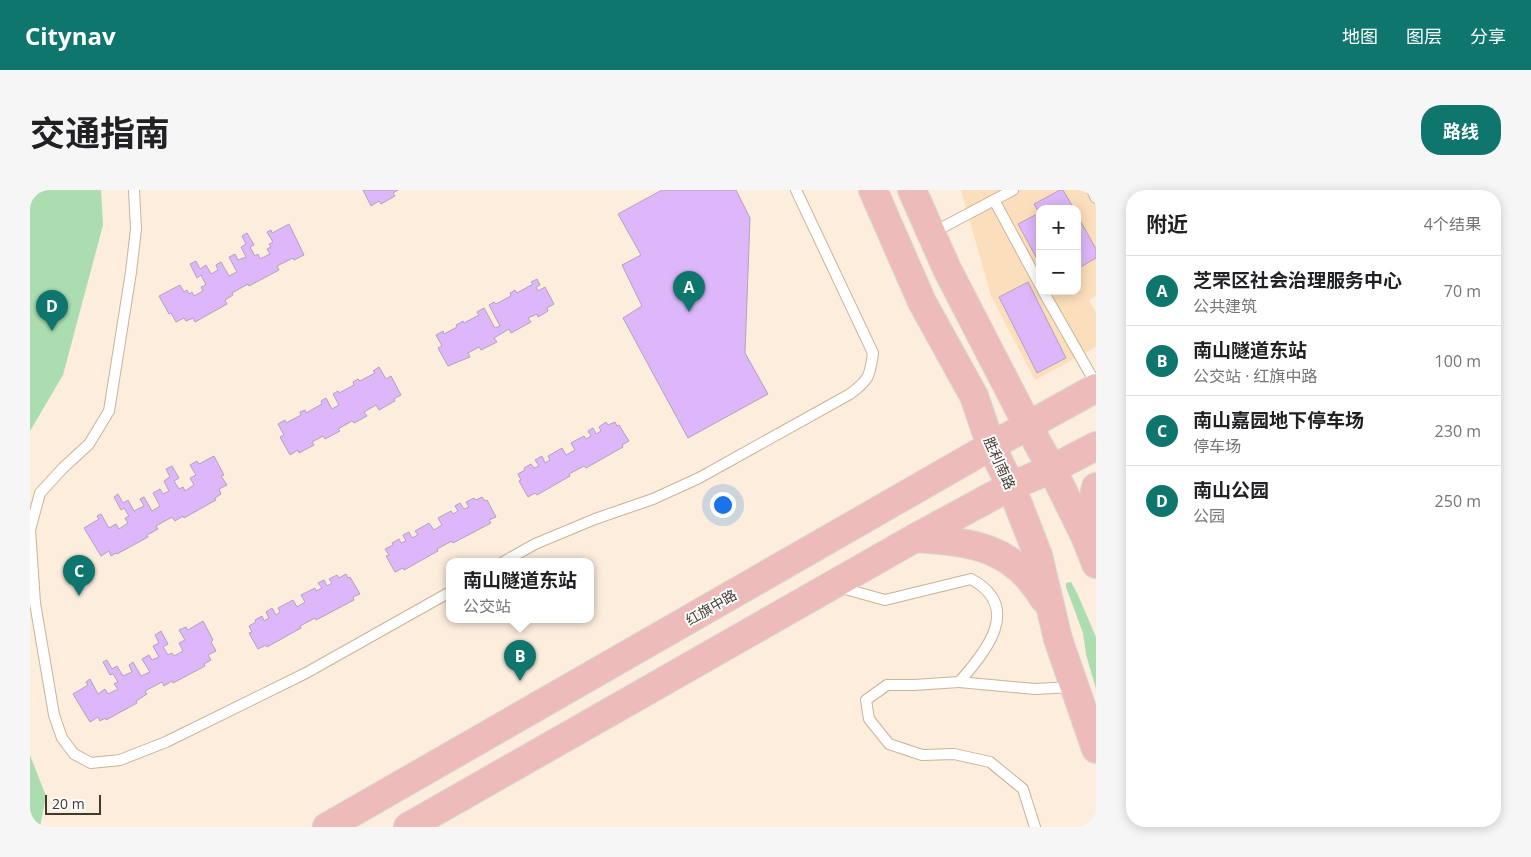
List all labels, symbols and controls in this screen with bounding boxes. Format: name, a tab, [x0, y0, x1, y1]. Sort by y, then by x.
text: Citynav	[25, 19, 116, 52]
text: 地图	[1342, 24, 1378, 48]
text: 图层	[1406, 24, 1442, 48]
text: 分享	[1470, 24, 1506, 48]
button: 路线	[1421, 105, 1501, 155]
text: 交通指南	[30, 109, 170, 156]
map controls	[1036, 205, 1081, 295]
button: +	[1036, 205, 1081, 250]
text: 附近	[1146, 210, 1188, 238]
text: 4个结果	[1424, 213, 1481, 235]
button: −	[1036, 250, 1081, 295]
text: 芝罘区社会治理服务中心	[1193, 267, 1402, 293]
pin: A	[673, 271, 705, 312]
text: A	[1156, 280, 1168, 302]
text: 70 m	[1444, 280, 1481, 302]
pin: D	[36, 290, 68, 331]
text: 公共建筑	[1193, 295, 1257, 317]
text: 南山隧道东站	[1193, 337, 1307, 363]
text: B	[1157, 350, 1167, 372]
text: 100 m	[1435, 350, 1481, 372]
text: 公交站 · 红旗中路	[1193, 365, 1318, 387]
text: 南山嘉园地下停车场	[1193, 407, 1364, 433]
text: C	[1157, 420, 1167, 442]
text: 230 m	[1435, 420, 1481, 442]
street label: 胜利南路	[980, 434, 1020, 492]
text: 停车场	[1193, 435, 1241, 457]
text: 南山公园	[1193, 477, 1269, 503]
text: D	[1156, 490, 1168, 512]
text: 250 m	[1435, 490, 1481, 512]
your location	[710, 492, 736, 518]
text: 公园	[1193, 505, 1225, 527]
pin: C	[63, 555, 95, 596]
popup	[446, 558, 594, 623]
text: 南山隧道东站	[463, 567, 577, 593]
street label: 红旗中路	[682, 585, 740, 629]
text: 公交站	[463, 595, 511, 617]
pin: B	[504, 640, 536, 681]
scale bar	[45, 792, 101, 815]
text: 20 m	[52, 794, 85, 813]

